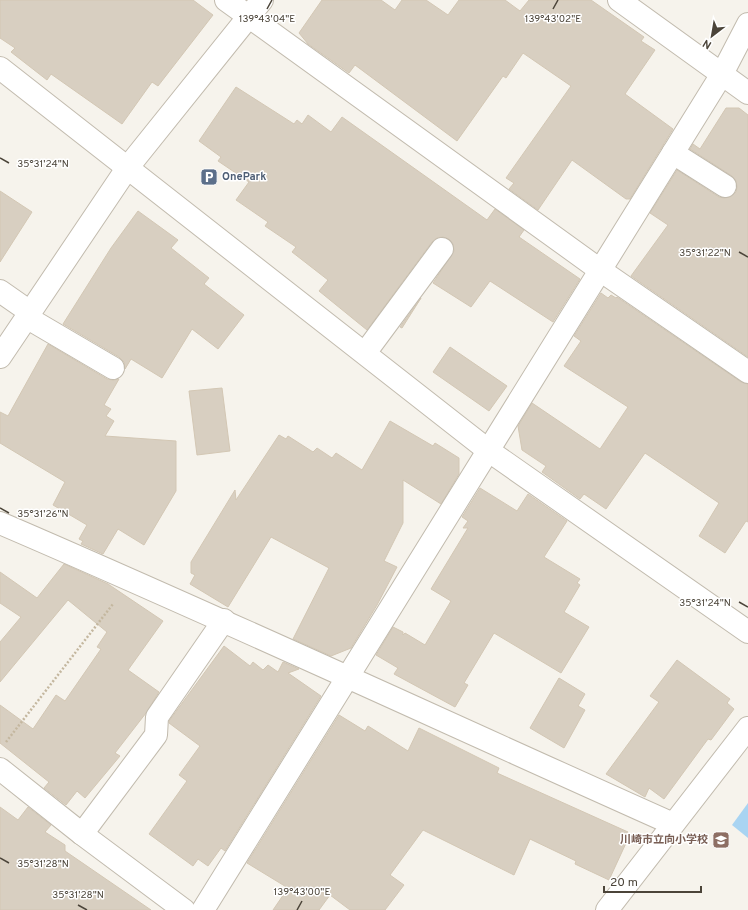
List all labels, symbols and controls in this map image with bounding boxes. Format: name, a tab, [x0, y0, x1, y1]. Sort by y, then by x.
text: 139°43'04"E	[239, 13, 295, 26]
text: 139°43'02"E	[525, 13, 581, 26]
north arrow	[692, 16, 732, 56]
text: N	[700, 36, 714, 52]
text: 35°31'24"N	[17, 158, 69, 171]
parking icon: OnePark	[199, 167, 219, 187]
place label: OnePark	[222, 170, 266, 184]
text: 35°31'22"N	[679, 247, 731, 260]
text: 35°31'26"N	[17, 508, 69, 521]
text: 35°31'24"N	[679, 597, 731, 610]
school or university icon: 川崎市立向小学校	[711, 830, 731, 850]
place label: 川崎市立向小学校	[620, 833, 708, 847]
text: 35°31'28"N	[17, 858, 69, 871]
scale bar	[604, 868, 701, 894]
text: 20 m	[610, 875, 638, 891]
text: 139°43'00"E	[274, 886, 330, 899]
text: 35°31'28"N	[52, 889, 104, 902]

